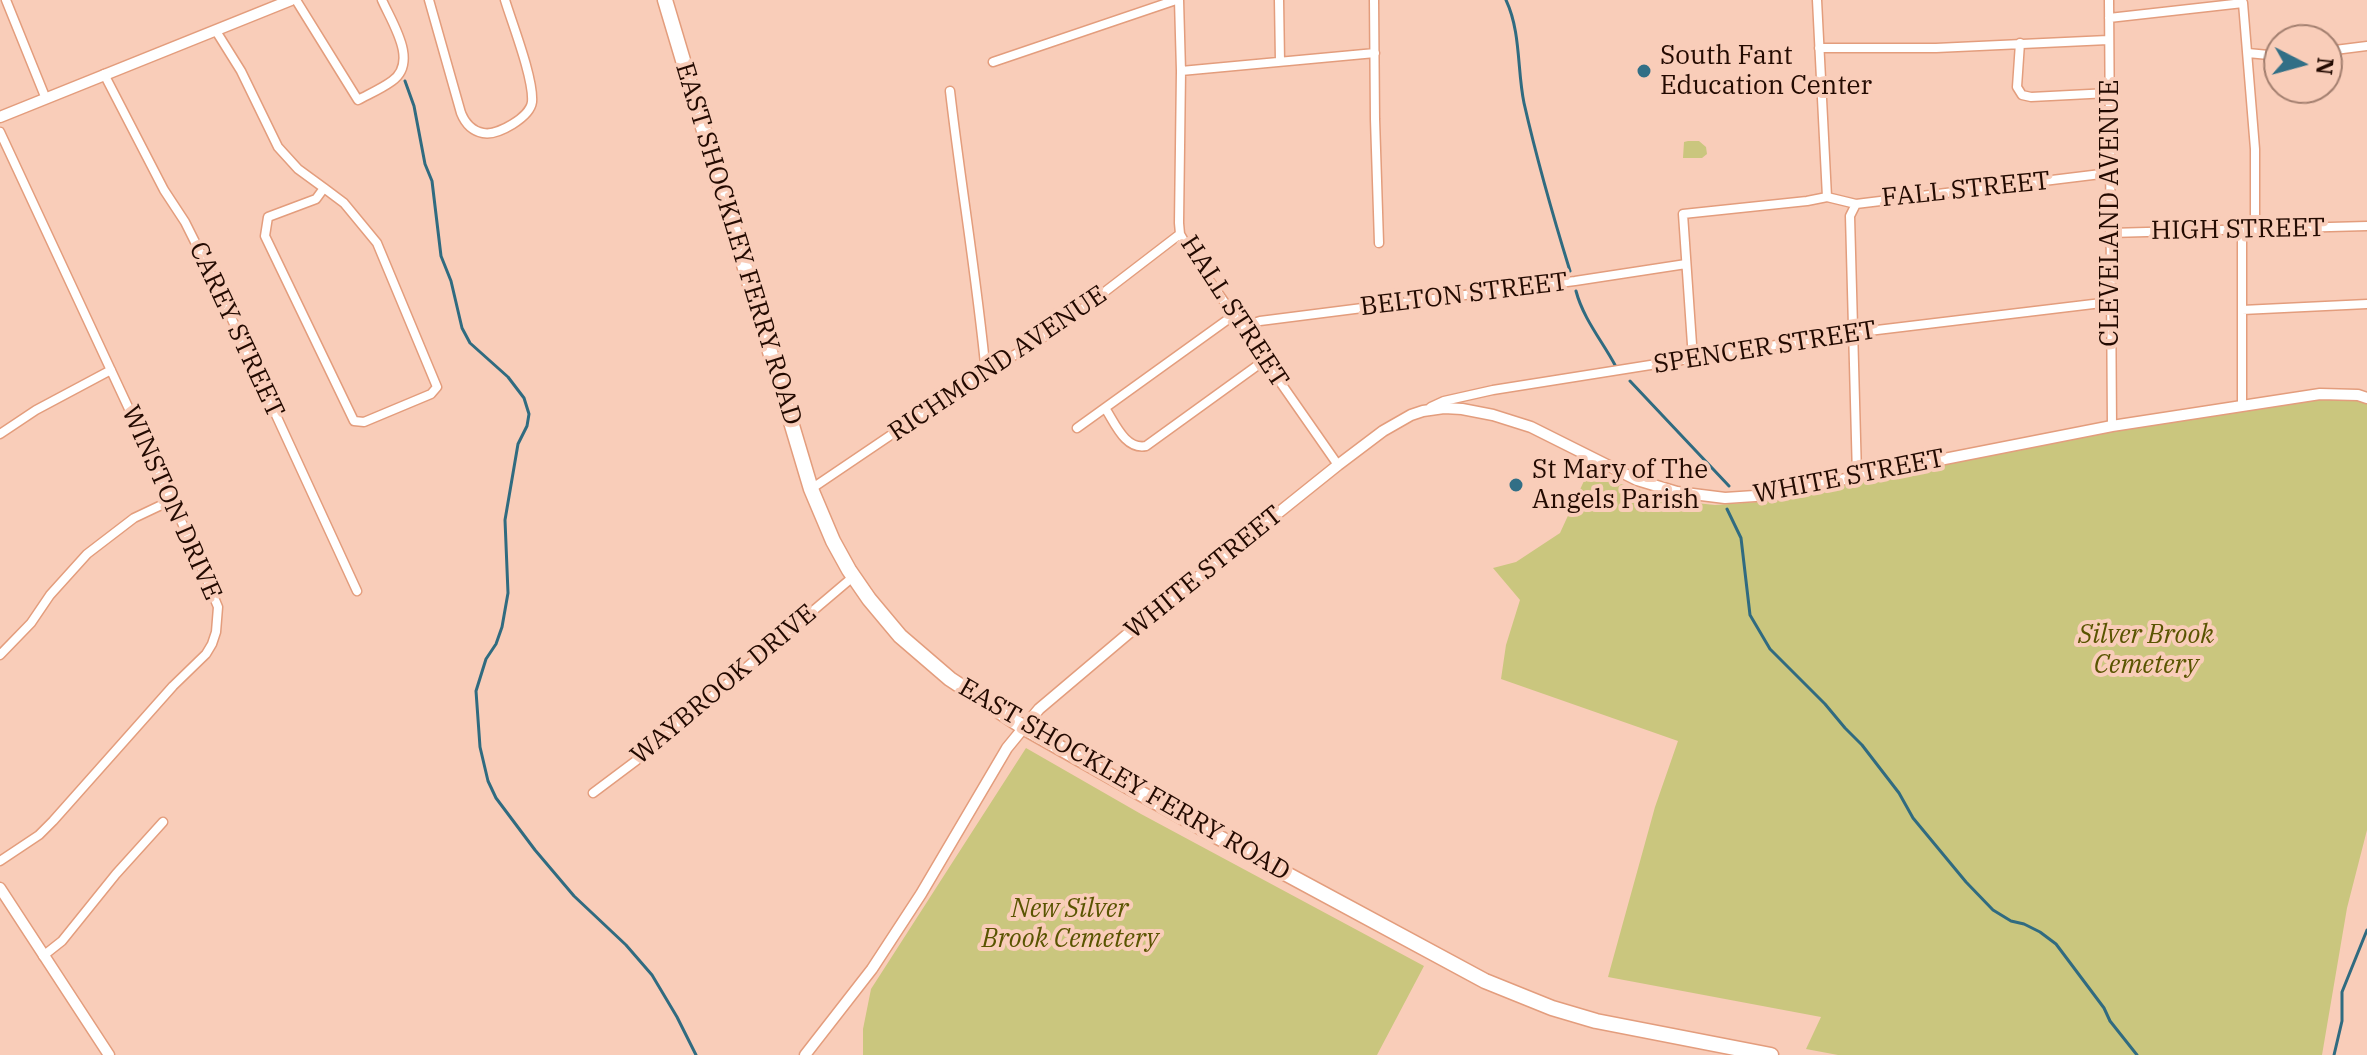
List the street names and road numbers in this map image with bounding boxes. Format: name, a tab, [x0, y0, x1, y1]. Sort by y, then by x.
street label: EAST SHOCKLEY FERRY ROAD	[668, 59, 808, 429]
street label: CLEVELAND AVENUE	[2094, 79, 2126, 347]
street label: FALL STREET	[1880, 166, 2052, 214]
street label: HIGH STREET	[2151, 213, 2325, 247]
street label: HALL STREET	[1173, 230, 1295, 394]
street label: CAREY STREET	[182, 237, 290, 423]
street label: BELTON STREET	[1358, 267, 1570, 323]
street label: RICHMOND AVENUE	[883, 279, 1113, 449]
street label: SPENCER STREET	[1651, 315, 1879, 381]
street label: WINSTON DRIVE	[114, 401, 228, 605]
street label: WHITE STREET	[1751, 443, 1947, 511]
street label: WHITE STREET	[1119, 500, 1289, 646]
street label: WAYBROOK DRIVE	[625, 598, 823, 772]
street label: EAST SHOCKLEY FERRY ROAD	[953, 672, 1295, 888]

